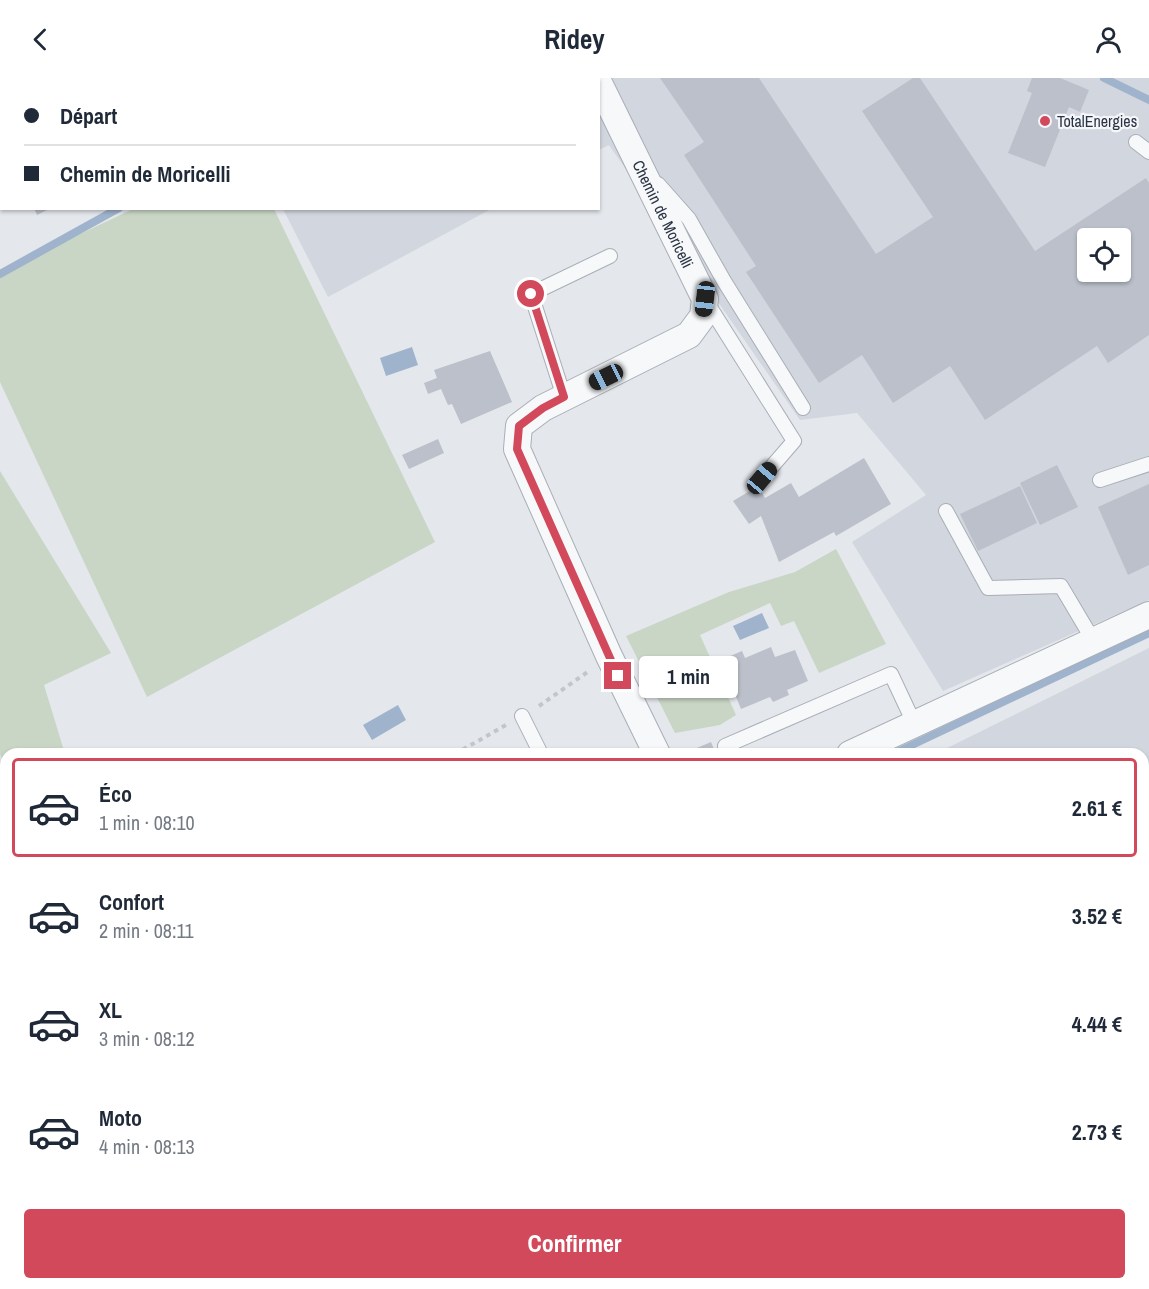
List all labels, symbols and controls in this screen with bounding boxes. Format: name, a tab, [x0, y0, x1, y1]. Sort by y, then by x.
text: Ridey	[544, 21, 605, 57]
icon: back	[24, 23, 57, 56]
icon: person	[1092, 23, 1125, 56]
text: Départ	[60, 101, 117, 131]
place label: TotalEnergies	[1057, 110, 1137, 132]
marker: TotalEnergies	[1038, 114, 1052, 128]
street label: Chemin de Moricelli	[627, 156, 699, 271]
text: Chemin de Moricelli	[60, 159, 230, 189]
map controls	[1077, 228, 1131, 282]
button: locate	[1077, 228, 1131, 282]
route start	[517, 280, 544, 307]
car	[694, 280, 716, 318]
car	[586, 361, 626, 393]
car	[744, 458, 780, 498]
callout: 1 min	[639, 655, 738, 697]
route end	[604, 662, 631, 689]
text: 1 min	[667, 663, 710, 690]
text: Éco	[99, 779, 132, 809]
icon: car	[27, 781, 81, 835]
text: 2.61 €	[1072, 793, 1122, 823]
text: 1 min · 08:10	[99, 809, 195, 836]
text: Confort	[99, 887, 164, 917]
icon: car	[27, 889, 81, 943]
text: 3.52 €	[1072, 901, 1122, 931]
text: 2 min · 08:11	[99, 917, 194, 944]
text: XL	[99, 995, 122, 1025]
icon: car	[27, 997, 81, 1051]
text: 4.44 €	[1072, 1009, 1122, 1039]
text: 3 min · 08:12	[99, 1025, 195, 1052]
text: Moto	[99, 1103, 142, 1133]
icon: car	[27, 1105, 81, 1159]
text: 2.73 €	[1072, 1117, 1122, 1147]
text: 4 min · 08:13	[99, 1133, 195, 1160]
button: Confirmer	[24, 1209, 1125, 1278]

